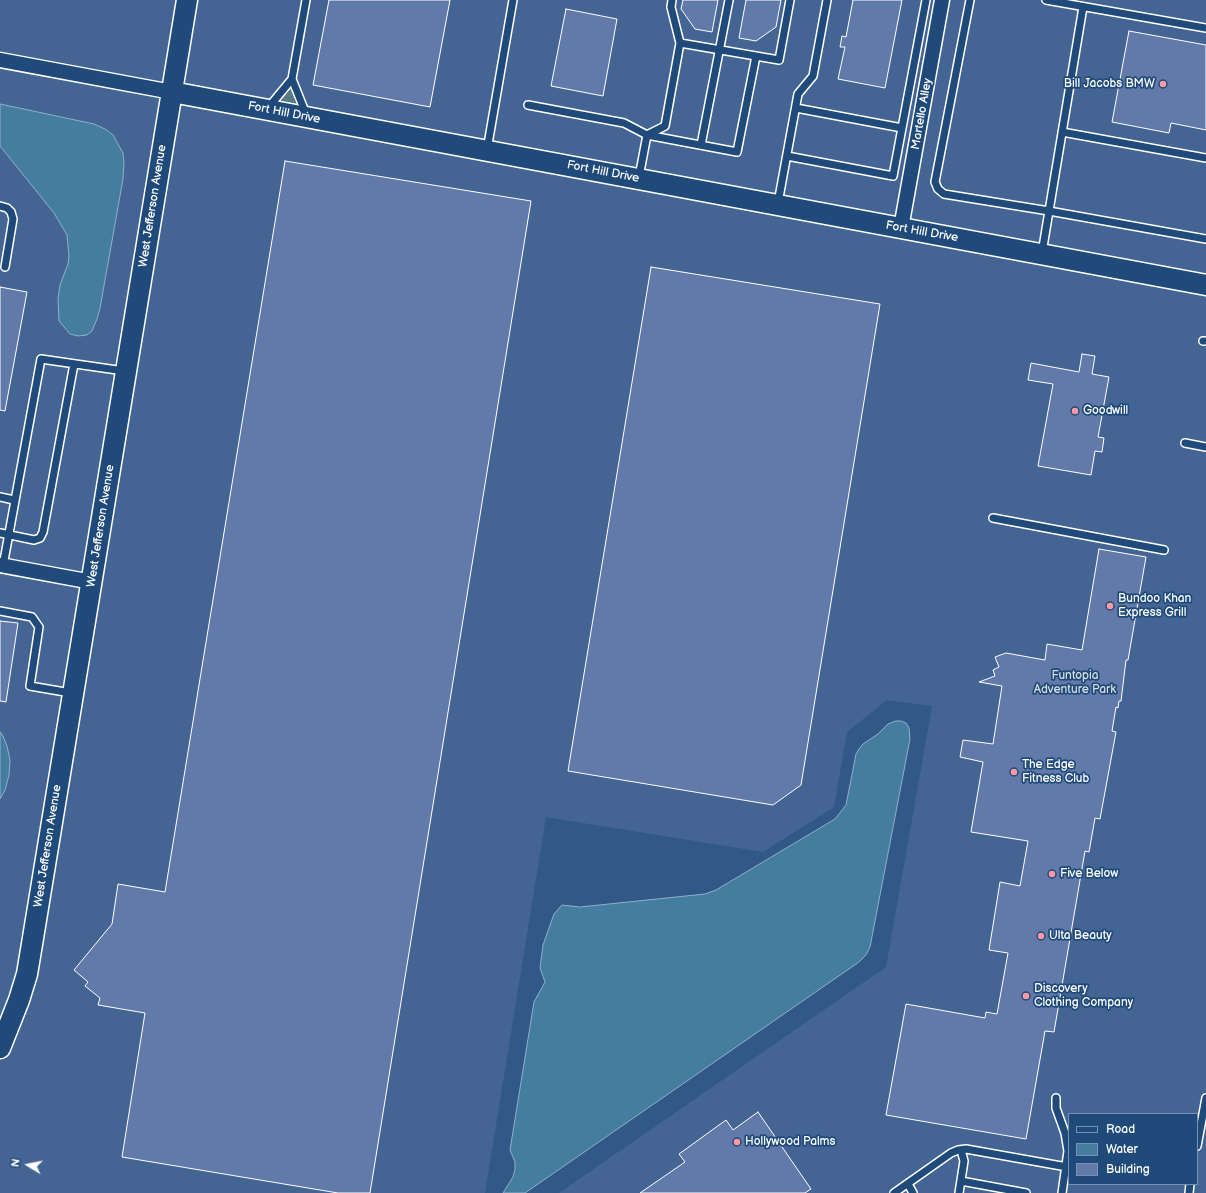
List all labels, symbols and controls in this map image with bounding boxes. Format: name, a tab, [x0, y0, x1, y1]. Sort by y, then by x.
street label: Martello Alley	[909, 77, 935, 151]
place label: Bill Jacobs BMW	[1064, 77, 1155, 91]
marker: Bill Jacobs BMW	[1158, 79, 1168, 89]
street label: Fort Hill Drive	[247, 99, 321, 127]
street label: West Jefferson Avenue	[136, 144, 170, 268]
street label: Fort Hill Drive	[566, 158, 640, 186]
street label: Fort Hill Drive	[885, 219, 959, 245]
place label: Goodwill	[1083, 404, 1128, 418]
marker: Goodwill	[1070, 406, 1080, 416]
street label: West Jefferson Avenue	[84, 464, 118, 588]
place label: Bundoo Khan Express Grill	[1118, 592, 1191, 620]
marker: Bundoo Khan Express Grill	[1105, 601, 1115, 611]
park label: Funtopia Adventure Park	[1034, 669, 1116, 697]
place label: The Edge Fitness Club	[1022, 758, 1089, 786]
marker: The Edge Fitness Club	[1009, 767, 1019, 777]
street label: West Jefferson Avenue	[31, 784, 65, 908]
place label: Five Below	[1060, 867, 1118, 881]
marker: Five Below	[1047, 869, 1057, 879]
place label: Ulta Beauty	[1049, 929, 1112, 943]
marker: Ulta Beauty	[1036, 931, 1046, 941]
place label: Discovery Clothing Company	[1034, 982, 1133, 1010]
marker: Discovery Clothing Company	[1021, 991, 1031, 1001]
legend	[1068, 1113, 1198, 1185]
text: Road	[1106, 1122, 1135, 1137]
place label: Hollywood Palms	[745, 1135, 835, 1149]
marker: Hollywood Palms	[732, 1137, 742, 1147]
text: Water	[1106, 1142, 1138, 1157]
north arrow	[8, 1145, 48, 1185]
text: N	[9, 1158, 23, 1168]
text: Building	[1106, 1162, 1150, 1177]

